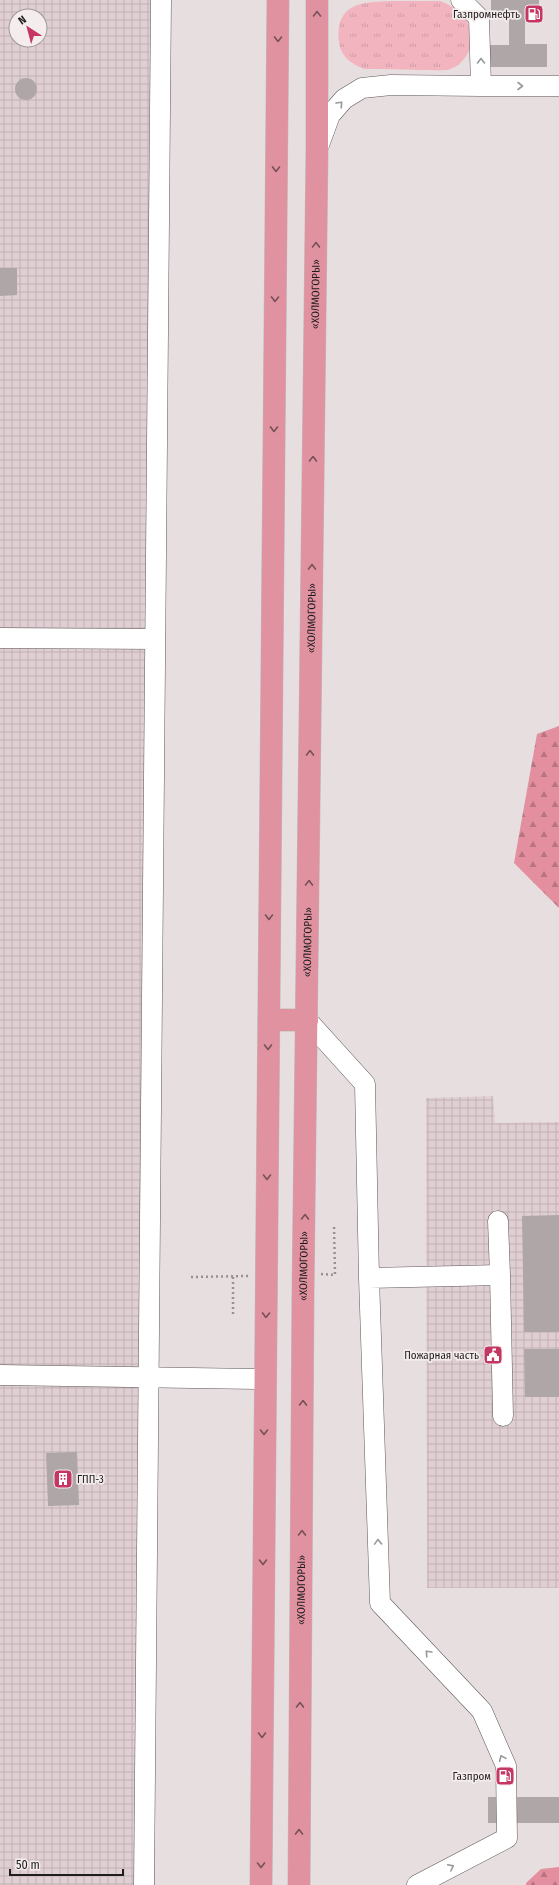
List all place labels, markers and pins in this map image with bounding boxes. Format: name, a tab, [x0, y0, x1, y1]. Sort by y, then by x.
fuel station icon: Газпромнефть	[523, 3, 545, 25]
place label: Газпромнефть	[453, 8, 520, 21]
public building icon: Пожарная часть	[482, 1344, 504, 1366]
place label: Пожарная часть	[404, 1349, 479, 1362]
building icon: ГПП-3	[52, 1468, 74, 1490]
place label: ГПП-3	[77, 1473, 104, 1486]
fuel station icon: Газпром	[494, 1765, 516, 1787]
place label: Газпром	[453, 1770, 491, 1783]

